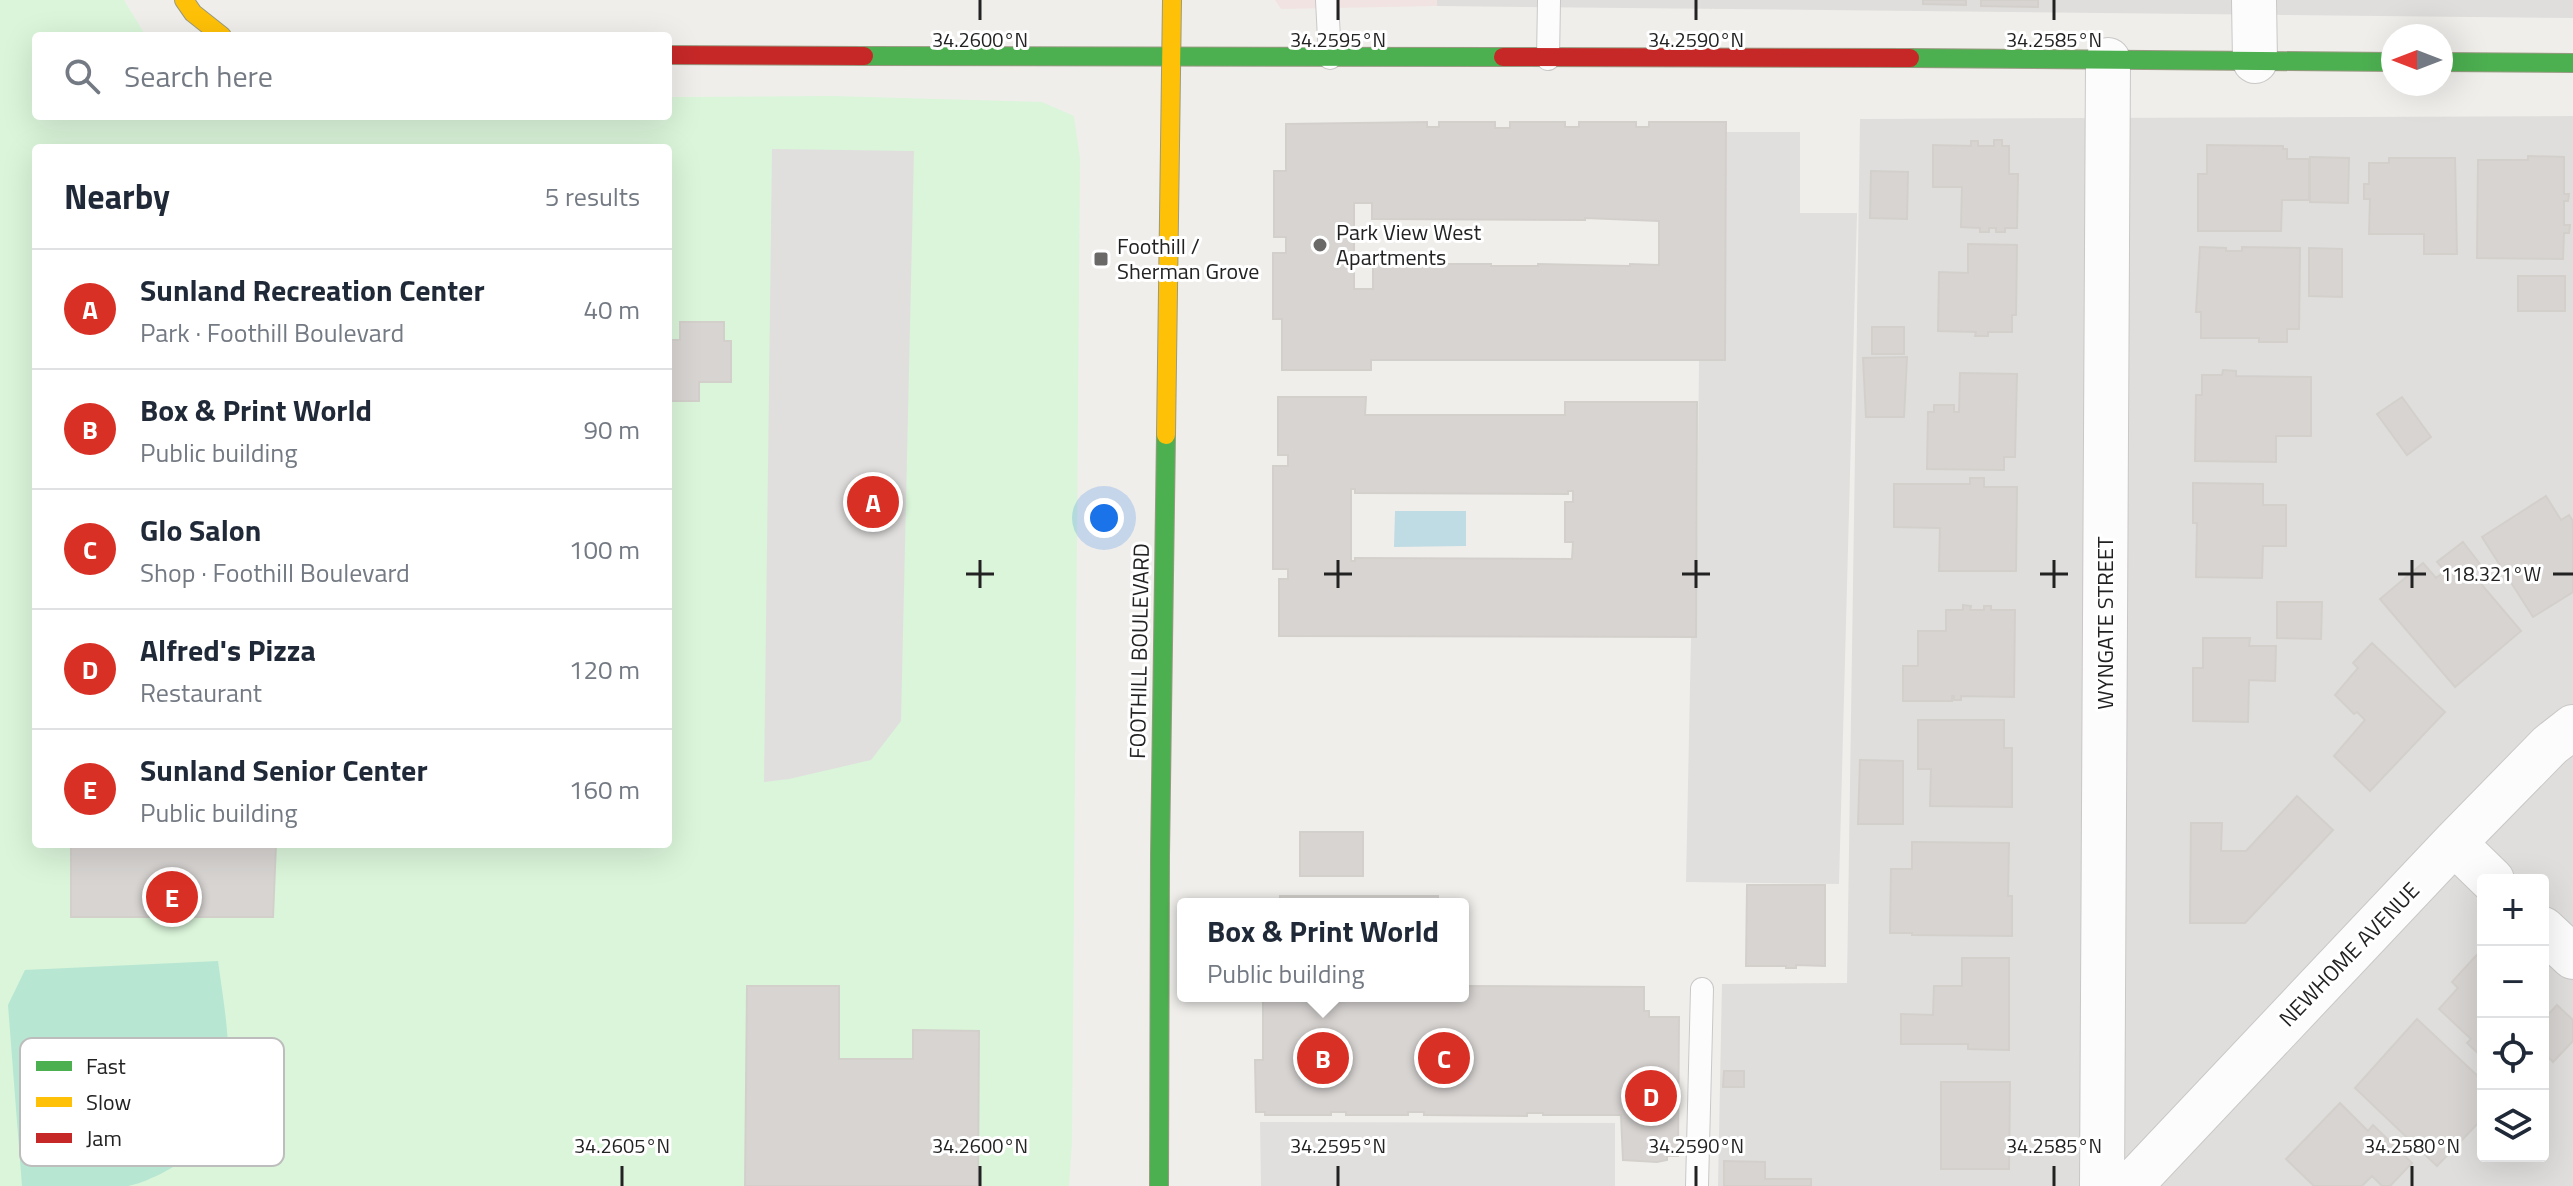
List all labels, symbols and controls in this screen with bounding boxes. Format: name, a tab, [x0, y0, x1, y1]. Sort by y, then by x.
text: 34.2600°N	[932, 24, 1028, 55]
text: 34.2595°N	[1290, 24, 1386, 55]
text: 34.2590°N	[1648, 24, 1744, 55]
text: 34.2585°N	[2006, 24, 2102, 55]
north arrow	[2381, 24, 2453, 96]
search box	[32, 32, 672, 120]
text: Search here	[124, 53, 273, 99]
icon: search	[60, 54, 104, 98]
text: Nearby	[64, 170, 170, 222]
text: 5 results	[545, 177, 640, 216]
place label: Park View West Apartments	[1336, 215, 1482, 274]
place label: Foothill / Sherman Grove	[1117, 229, 1259, 288]
marker: Park View West Apartments	[1311, 236, 1329, 254]
marker: Foothill / Sherman Grove	[1092, 250, 1110, 268]
text: Sunland Recreation Center	[140, 267, 485, 313]
text: A	[82, 290, 98, 329]
text: 40 m	[583, 290, 640, 329]
text: Park · Foothill Boulevard	[140, 313, 404, 352]
text: Box & Print World	[140, 387, 372, 433]
text: B	[82, 410, 98, 449]
text: 90 m	[583, 410, 640, 449]
text: Public building	[140, 433, 298, 472]
pin: A	[847, 472, 899, 532]
your location	[1084, 498, 1124, 538]
text: Glo Salon	[140, 507, 261, 553]
text: C	[83, 530, 97, 569]
text: 100 m	[569, 530, 640, 569]
street label: WYNGATE STREET	[2088, 536, 2122, 710]
street label: FOOTHILL BOULEVARD	[1120, 543, 1158, 759]
text: Shop · Foothill Boulevard	[140, 553, 410, 592]
text: 118.321°W	[2441, 558, 2541, 589]
text: Alfred's Pizza	[140, 627, 316, 673]
text: D	[82, 650, 98, 689]
text: 120 m	[569, 650, 640, 689]
text: Restaurant	[140, 673, 262, 712]
text: Sunland Senior Center	[140, 747, 428, 793]
text: E	[83, 770, 97, 809]
text: 160 m	[569, 770, 640, 809]
text: Public building	[140, 793, 298, 832]
pin: E	[146, 867, 198, 927]
street label: NEWHOME AVENUE	[2271, 874, 2427, 1034]
map controls	[2477, 874, 2549, 1162]
button: +	[2477, 874, 2549, 946]
popup	[1177, 898, 1469, 1002]
text: Box & Print World	[1207, 908, 1439, 954]
button: −	[2477, 946, 2549, 1018]
text: Public building	[1207, 954, 1365, 993]
button: locate	[2477, 1018, 2549, 1090]
pin: B	[1297, 1028, 1349, 1088]
pin: C	[1418, 1028, 1470, 1088]
legend	[20, 1038, 284, 1166]
text: Fast	[86, 1049, 126, 1083]
pin: D	[1625, 1066, 1677, 1126]
text: Slow	[86, 1085, 132, 1119]
button: layers	[2477, 1090, 2549, 1162]
text: Jam	[86, 1121, 122, 1155]
text: 34.2605°N	[574, 1130, 670, 1161]
text: 34.2600°N	[932, 1130, 1028, 1161]
text: 34.2595°N	[1290, 1130, 1386, 1161]
text: 34.2590°N	[1648, 1130, 1744, 1161]
text: 34.2585°N	[2006, 1130, 2102, 1161]
text: 34.2580°N	[2364, 1130, 2460, 1161]

